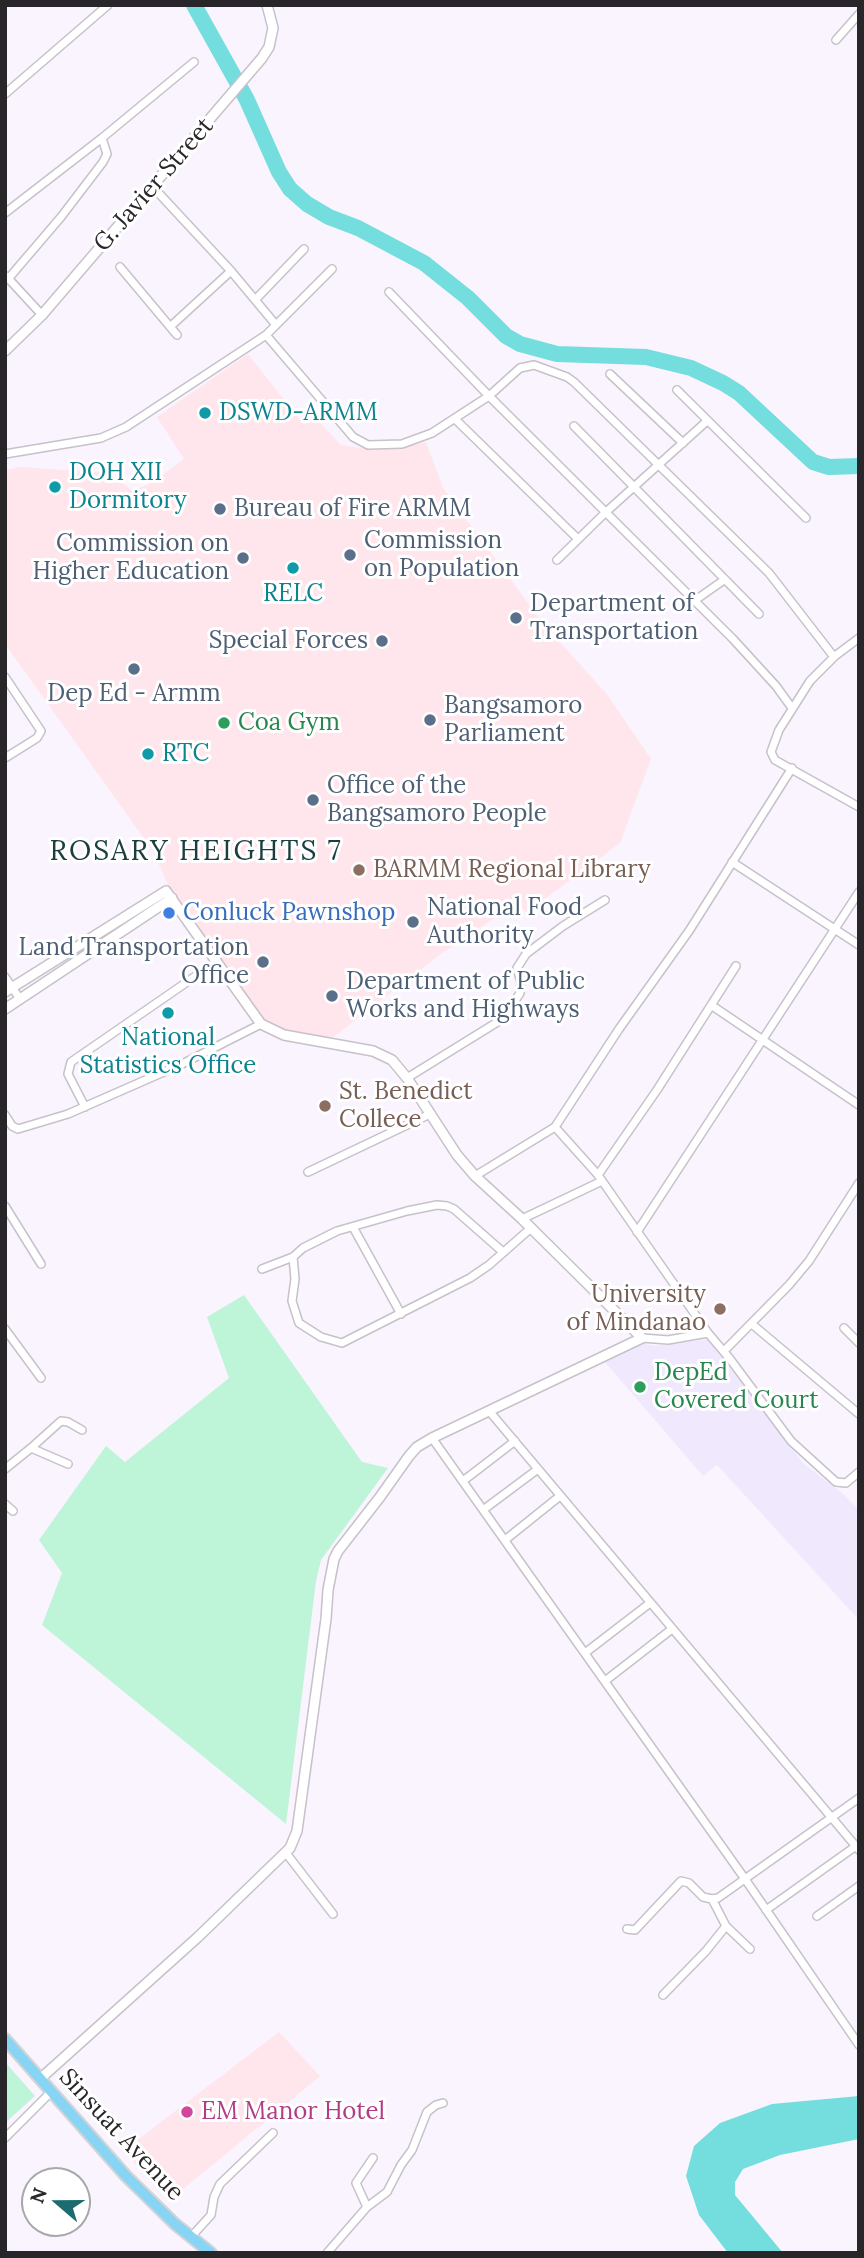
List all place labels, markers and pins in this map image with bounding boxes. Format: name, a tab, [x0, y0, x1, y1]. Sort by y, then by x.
place label: DSWD-ARMM	[219, 399, 378, 427]
marker: DSWD-ARMM	[197, 405, 213, 421]
place label: DOH XII Dormitory	[69, 459, 187, 515]
marker: DOH XII Dormitory	[47, 479, 63, 495]
place label: Bureau of Fire ARMM	[234, 495, 471, 523]
marker: Bureau of Fire ARMM	[212, 501, 228, 517]
place label: Commission on Population	[364, 527, 519, 583]
place label: Commission on Higher Education	[33, 530, 229, 586]
marker: Commission on Population	[342, 547, 358, 563]
marker: Commission on Higher Education	[235, 550, 251, 566]
marker: RELC	[285, 560, 301, 576]
place label: RELC	[263, 580, 323, 608]
place label: Department of Transportation	[530, 590, 698, 646]
marker: Department of Transportation	[508, 610, 524, 626]
place label: Special Forces	[209, 627, 368, 655]
marker: Special Forces	[374, 633, 390, 649]
marker: Dep Ed - Armm	[126, 661, 142, 677]
place label: Dep Ed - Armm	[47, 680, 221, 708]
place label: Bangsamoro Parliament	[444, 692, 582, 748]
place label: Coa Gym	[238, 709, 340, 737]
marker: Bangsamoro Parliament	[422, 712, 438, 728]
marker: Coa Gym	[216, 715, 232, 731]
place label: RTC	[162, 740, 209, 768]
marker: RTC	[140, 746, 156, 762]
place label: Office of the Bangsamoro People	[327, 772, 547, 828]
marker: Office of the Bangsamoro People	[305, 792, 321, 808]
place label: BARMM Regional Library	[373, 856, 651, 884]
marker: BARMM Regional Library	[351, 862, 367, 878]
place label: National Food Authority	[427, 894, 582, 950]
place label: Conluck Pawnshop	[183, 899, 395, 927]
marker: Conluck Pawnshop	[161, 905, 177, 921]
marker: National Food Authority	[405, 914, 421, 930]
place label: Land Transportation Office	[19, 934, 249, 990]
marker: Land Transportation Office	[255, 954, 271, 970]
place label: Department of Public Works and Highways	[346, 968, 585, 1024]
marker: Department of Public Works and Highways	[324, 988, 340, 1004]
marker: National Statistics Office	[160, 1005, 176, 1021]
place label: National Statistics Office	[80, 1024, 256, 1080]
place label: St. Benedict Collece	[339, 1078, 472, 1134]
marker: St. Benedict Collece	[317, 1098, 333, 1114]
place label: University of Mindanao	[567, 1281, 706, 1337]
marker: University of Mindanao	[712, 1301, 728, 1317]
place label: DepEd Covered Court	[654, 1359, 818, 1415]
marker: DepEd Covered Court	[632, 1379, 648, 1395]
place label: EM Manor Hotel	[201, 2098, 385, 2126]
marker: EM Manor Hotel	[179, 2104, 195, 2120]

